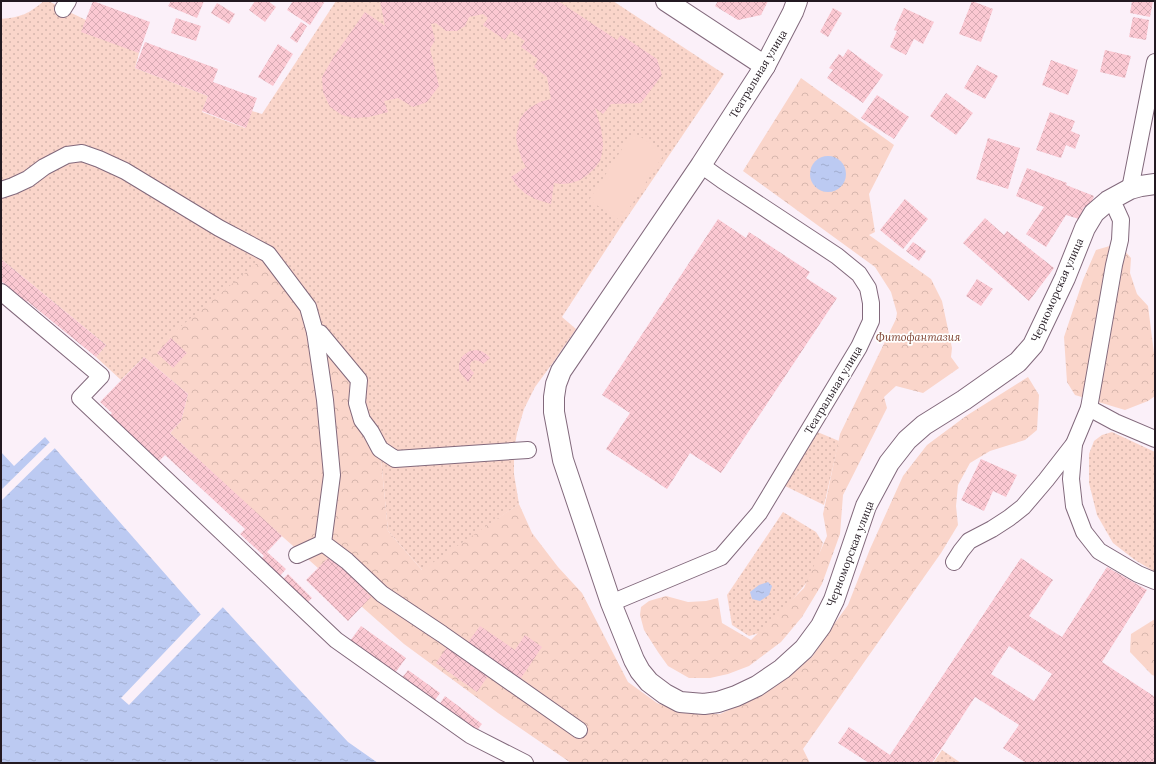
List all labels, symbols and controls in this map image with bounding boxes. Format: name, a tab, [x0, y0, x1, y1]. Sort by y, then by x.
street label: Театральная улица	[726, 27, 790, 121]
street label: Черноморская улица	[1028, 236, 1086, 344]
park label: Фитофантазия	[876, 330, 961, 344]
street label: Театральная улица	[801, 343, 865, 437]
street label: Черноморская улица	[823, 499, 877, 609]

